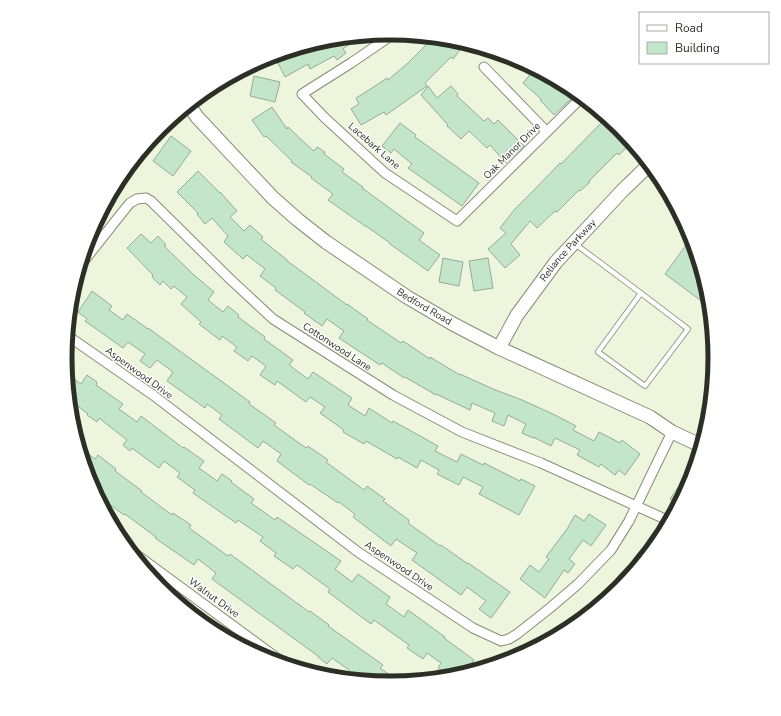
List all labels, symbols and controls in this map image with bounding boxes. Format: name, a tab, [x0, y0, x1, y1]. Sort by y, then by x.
legend	[639, 12, 769, 64]
text: Road	[675, 20, 703, 36]
text: Building	[675, 40, 720, 56]
street label: Oak Manor Drive	[480, 119, 544, 183]
street label: Lacebark Lane	[345, 120, 403, 172]
street label: Reliance Parkway	[537, 215, 600, 285]
street label: Bedford Road	[394, 285, 454, 329]
street label: Cottonwood Lane	[300, 319, 374, 375]
street label: Aspenwood Drive	[102, 344, 176, 402]
street label: Aspenwood Drive	[362, 538, 436, 594]
street label: Walnut Drive	[186, 575, 242, 621]

